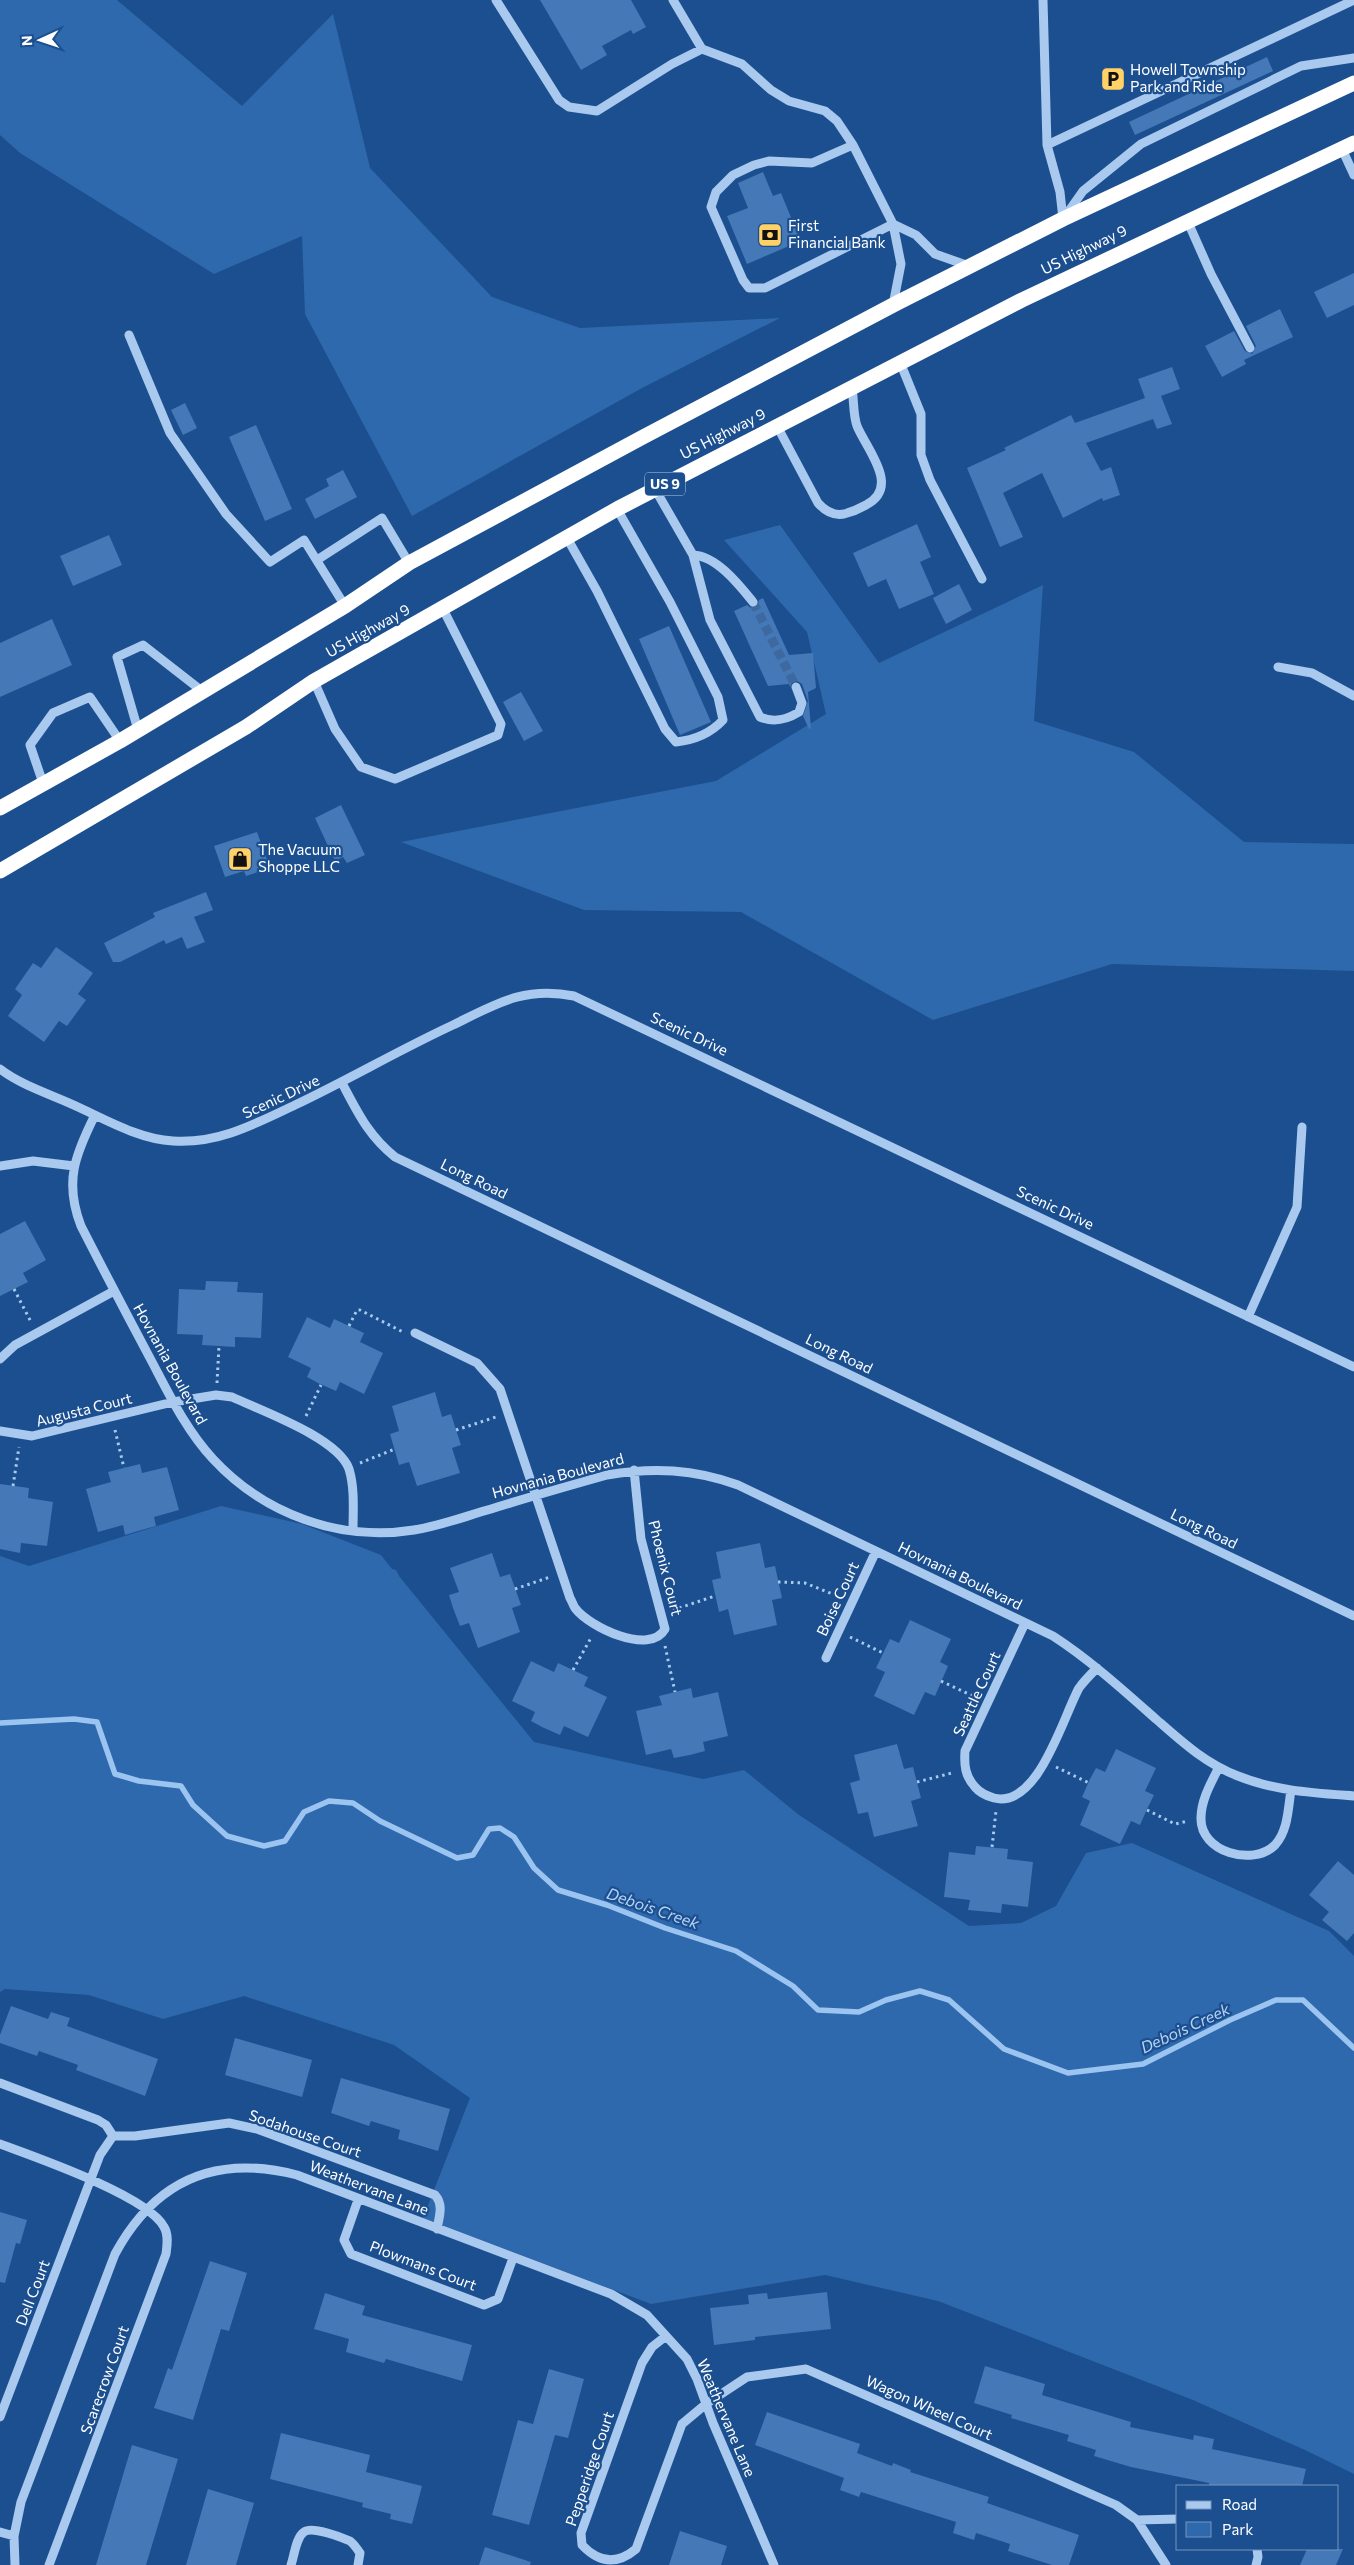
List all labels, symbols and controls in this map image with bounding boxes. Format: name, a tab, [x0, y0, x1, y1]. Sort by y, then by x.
north arrow	[15, 15, 65, 65]
text: N	[18, 35, 35, 46]
place label: Howell Township Park and Ride	[1130, 60, 1246, 95]
parking icon: Howell Township Park and Ride	[1100, 66, 1126, 92]
place label: First Financial Bank	[788, 216, 886, 251]
street label: US Highway 9	[1038, 221, 1130, 278]
bank icon: First Financial Bank	[757, 222, 783, 248]
street label: US Highway 9	[677, 404, 768, 462]
road number: US 9	[645, 472, 685, 496]
street label: US Highway 9	[322, 600, 413, 661]
place label: The Vacuum Shoppe LLC	[258, 840, 342, 875]
shop icon: The Vacuum Shoppe LLC	[227, 846, 253, 872]
street label: Scenic Drive	[648, 1007, 731, 1059]
street label: Scenic Drive	[239, 1070, 322, 1122]
street label: Long Road	[438, 1154, 511, 1202]
street label: Scenic Drive	[1014, 1181, 1097, 1233]
street label: Hovnania Boulevard	[130, 1300, 212, 1427]
street label: Long Road	[803, 1329, 876, 1377]
street label: Augusta Court	[34, 1388, 134, 1430]
street label: Hovnania Boulevard	[490, 1449, 626, 1501]
street label: Long Road	[1168, 1504, 1241, 1552]
street label: Phoenix Court	[645, 1518, 687, 1617]
street label: Hovnania Boulevard	[896, 1537, 1025, 1613]
street label: Boise Court	[812, 1559, 862, 1639]
street label: Seattle Court	[949, 1648, 1004, 1739]
water label: Debois Creek	[605, 1883, 702, 1932]
water label: Debois Creek	[1137, 1998, 1233, 2057]
street label: Sodahouse Court	[247, 2105, 364, 2161]
street label: Weathervane Lane	[307, 2156, 432, 2218]
street label: Plowmans Court	[367, 2236, 479, 2294]
street label: Dell Court	[11, 2257, 53, 2328]
street label: Scarecrow Court	[76, 2323, 132, 2436]
street label: Weathervane Lane	[694, 2356, 760, 2479]
street label: Wagon Wheel Court	[863, 2371, 996, 2443]
street label: Pepperidge Court	[561, 2409, 617, 2528]
legend	[1176, 2485, 1339, 2550]
text: Road	[1222, 2495, 1257, 2513]
text: Park	[1222, 2520, 1253, 2538]

